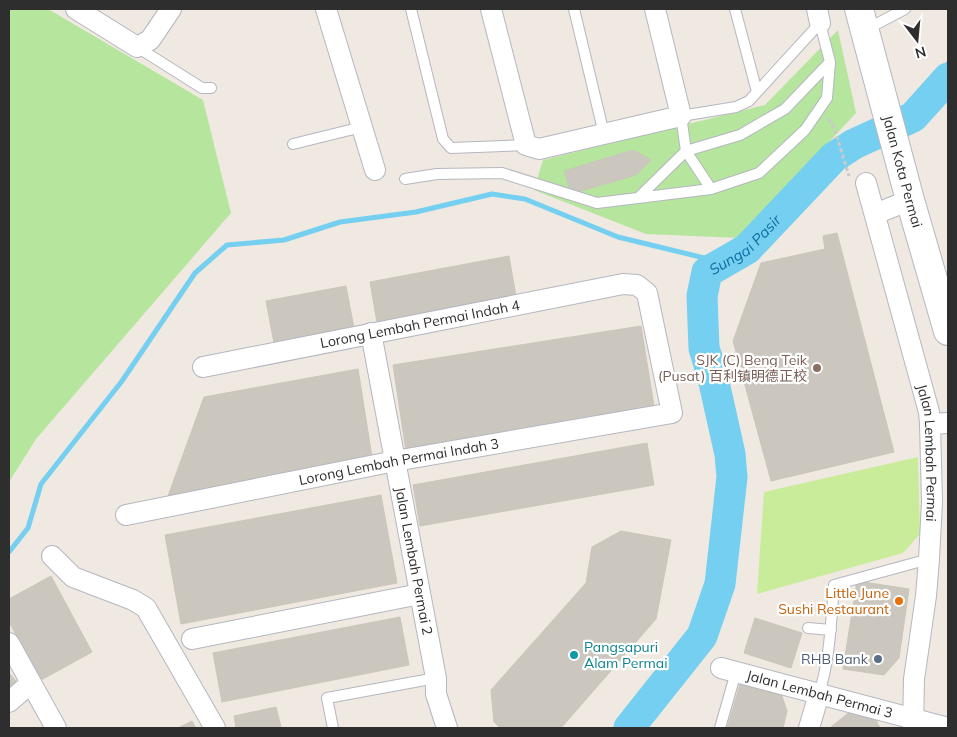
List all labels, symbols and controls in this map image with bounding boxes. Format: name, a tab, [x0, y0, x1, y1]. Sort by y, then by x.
north arrow	[892, 15, 942, 65]
text: N	[913, 42, 928, 63]
street label: Jalan Kota Permai	[879, 113, 927, 230]
water label: Sungai Pasir	[705, 210, 785, 279]
street label: Lorong Lembah Permai Indah 4	[319, 296, 522, 352]
place label: SJK (C) Beng Teik (Pusat) 百利镇明德正校	[658, 351, 808, 385]
marker: SJK (C) Beng Teik (Pusat) 百利镇明德正校	[811, 362, 823, 374]
street label: Jalan Lembah Permai	[913, 382, 941, 522]
street label: Lorong Lembah Permai Indah 3	[297, 434, 500, 489]
street label: Jalan Lembah Permai 2	[391, 485, 437, 637]
place label: Little June Sushi Restaurant	[778, 584, 889, 618]
marker: Little June Sushi Restaurant	[893, 595, 905, 607]
place label: Pangsapuri Alam Permai	[584, 638, 668, 672]
marker: Pangsapuri Alam Permai	[568, 649, 580, 661]
place label: RHB Bank	[801, 650, 869, 668]
marker: RHB Bank	[872, 653, 884, 665]
street label: Jalan Lembah Permai 3	[745, 666, 895, 722]

